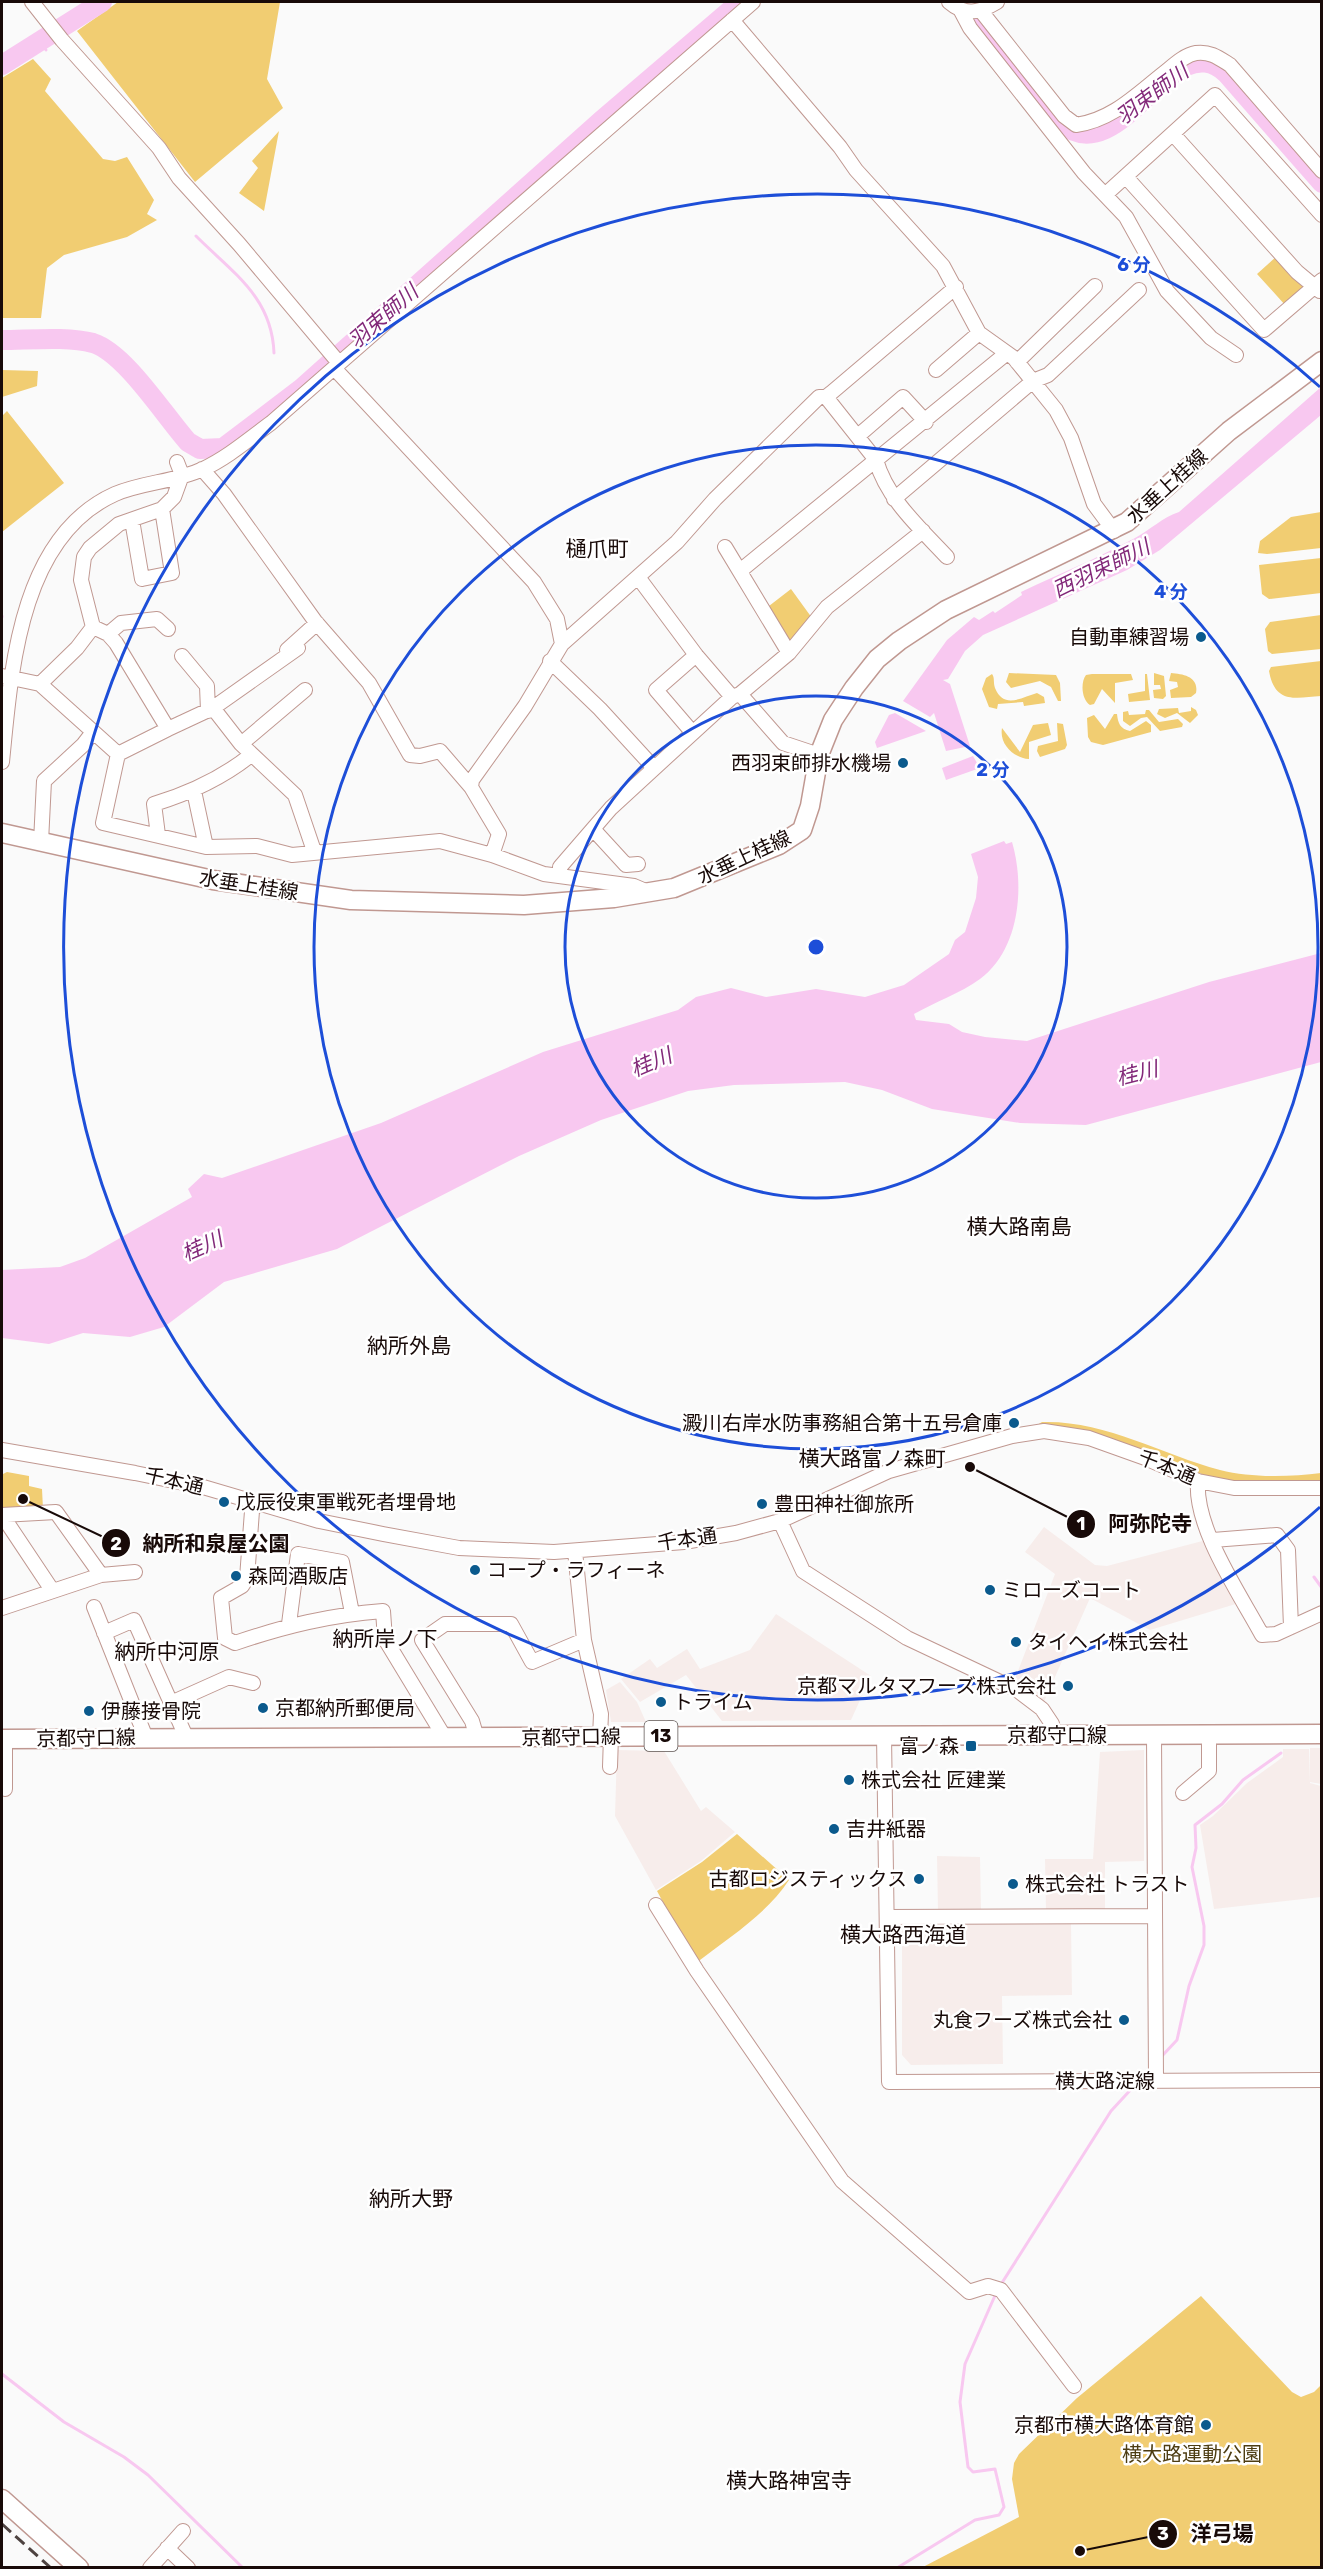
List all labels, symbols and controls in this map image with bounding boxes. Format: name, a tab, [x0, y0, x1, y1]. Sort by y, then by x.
water label: 羽束師川	[1111, 58, 1195, 129]
text: 6 分	[1117, 254, 1151, 276]
water label: 羽束師川	[343, 278, 424, 353]
street label: 水垂上桂線	[1122, 444, 1212, 528]
water label: 西羽束師川	[1048, 533, 1155, 602]
district label: 樋爪町	[566, 536, 629, 561]
text: 4 分	[1154, 581, 1188, 603]
place label: 自動車練習場	[1069, 625, 1189, 649]
marker: 自動車練習場	[1194, 630, 1208, 644]
place label: 西羽束師排水機場	[731, 751, 891, 775]
marker: 西羽束師排水機場	[896, 756, 910, 770]
text: 2 分	[976, 759, 1010, 781]
street label: 水垂上桂線	[694, 825, 794, 889]
street label: 水垂上桂線	[198, 865, 300, 905]
centre of rings	[806, 937, 826, 957]
water label: 桂川	[627, 1042, 677, 1082]
water label: 桂川	[1114, 1055, 1162, 1090]
district label: 横大路南島	[967, 1214, 1072, 1239]
water label: 桂川	[178, 1225, 228, 1266]
district label: 納所外島	[367, 1333, 451, 1358]
place label: 澱川右岸水防事務組合第十五号倉庫	[682, 1411, 1002, 1435]
marker: 澱川右岸水防事務組合第十五号倉庫	[1007, 1416, 1021, 1430]
street label: 千本通	[1135, 1445, 1199, 1489]
district label: 横大路富ノ森町	[799, 1446, 946, 1471]
street label: 千本通	[142, 1463, 206, 1499]
place label: 戊辰役東軍戦死者埋骨地	[236, 1490, 456, 1514]
place label: 豊田神社御旅所	[774, 1492, 914, 1516]
marker: 戊辰役東軍戦死者埋骨地	[217, 1495, 231, 1509]
marker: 豊田神社御旅所	[755, 1497, 769, 1511]
callout: 阿弥陀寺	[1066, 1504, 1204, 1543]
text: 阿弥陀寺	[1108, 1511, 1192, 1536]
text: 1	[1077, 1513, 1085, 1535]
street label: 千本通	[656, 1523, 718, 1555]
callout: 納所和泉屋公園	[101, 1524, 302, 1563]
text: 納所和泉屋公園	[143, 1531, 290, 1556]
text: 2	[110, 1533, 122, 1555]
place label: コープ・ラフィーネ	[487, 1558, 665, 1582]
marker: コープ・ラフィーネ	[468, 1563, 482, 1577]
place label: 森岡酒販店	[248, 1564, 348, 1588]
marker: 森岡酒販店	[229, 1569, 243, 1583]
place label: ミローズコート	[1002, 1578, 1141, 1602]
marker: ミローズコート	[983, 1583, 997, 1597]
district label: 納所岸ノ下	[333, 1626, 438, 1651]
place label: タイヘイ株式会社	[1028, 1630, 1188, 1654]
marker: タイヘイ株式会社	[1009, 1635, 1023, 1649]
district label: 納所中河原	[115, 1639, 220, 1664]
place label: 京都マルタマフーズ株式会社	[797, 1674, 1056, 1698]
marker: 京都マルタマフーズ株式会社	[1061, 1679, 1075, 1693]
place label: トライム	[673, 1690, 753, 1714]
marker: トライム	[654, 1695, 668, 1709]
place label: 京都納所郵便局	[275, 1696, 415, 1720]
place label: 伊藤接骨院	[101, 1699, 201, 1723]
marker: 京都納所郵便局	[256, 1701, 270, 1715]
marker: 伊藤接骨院	[82, 1704, 96, 1718]
road number: 13	[644, 1721, 678, 1751]
street label: 京都守口線	[1007, 1723, 1107, 1747]
street label: 京都守口線	[521, 1724, 621, 1750]
street label: 京都守口線	[36, 1725, 136, 1751]
place label: 富ノ森	[899, 1734, 959, 1758]
marker: 富ノ森	[964, 1739, 978, 1753]
place label: 株式会社 匠建業	[861, 1768, 1006, 1792]
marker: 株式会社 匠建業	[842, 1773, 856, 1787]
place label: 吉井紙器	[846, 1817, 926, 1841]
marker: 吉井紙器	[827, 1822, 841, 1836]
place label: 古都ロジスティックス	[709, 1867, 907, 1891]
marker: 古都ロジスティックス	[912, 1872, 926, 1886]
place label: 株式会社 トラスト	[1025, 1872, 1190, 1896]
marker: 株式会社 トラスト	[1006, 1877, 1020, 1891]
district label: 横大路西海道	[840, 1922, 966, 1947]
place label: 丸食フーズ株式会社	[933, 2008, 1112, 2032]
marker: 丸食フーズ株式会社	[1117, 2013, 1131, 2027]
street label: 横大路淀線	[1055, 2069, 1155, 2093]
district label: 納所大野	[369, 2186, 453, 2211]
place label: 京都市横大路体育館	[1014, 2413, 1194, 2437]
marker: 京都市横大路体育館	[1199, 2418, 1213, 2432]
park label: 横大路運動公園	[1122, 2442, 1262, 2466]
district label: 横大路神宮寺	[726, 2468, 852, 2493]
callout: 洋弓場	[1148, 2514, 1265, 2553]
text: 洋弓場	[1191, 2521, 1254, 2546]
text: 3	[1157, 2523, 1169, 2545]

